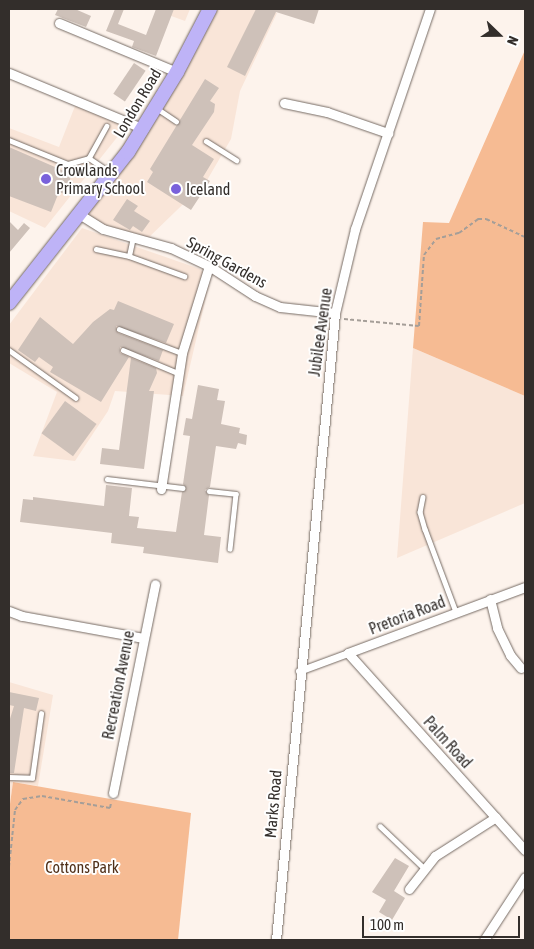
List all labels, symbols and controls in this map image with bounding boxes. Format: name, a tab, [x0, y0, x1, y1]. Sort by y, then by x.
north arrow	[474, 10, 524, 60]
text: N	[504, 34, 522, 47]
street label: London Road	[109, 65, 165, 141]
place label: Crowlands Primary School	[56, 160, 144, 198]
marker: Crowlands Primary School	[40, 173, 52, 185]
place label: Iceland	[186, 179, 230, 199]
marker: Iceland	[170, 183, 182, 195]
street label: Spring Gardens	[184, 232, 270, 292]
street label: Jubilee Avenue	[304, 287, 336, 377]
street label: Pretoria Road	[366, 592, 448, 638]
street label: Recreation Avenue	[98, 629, 138, 741]
street label: Palm Road	[420, 712, 476, 772]
street label: Marks Road	[260, 769, 286, 839]
park label: Cottons Park	[45, 857, 119, 877]
scale bar	[364, 906, 522, 938]
text: 100 m	[370, 916, 404, 933]

